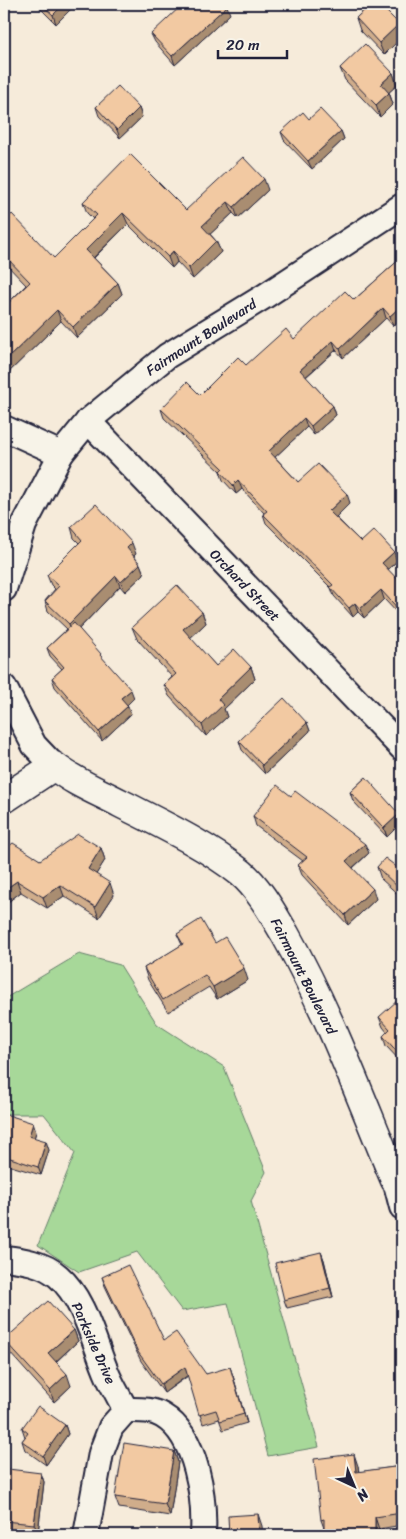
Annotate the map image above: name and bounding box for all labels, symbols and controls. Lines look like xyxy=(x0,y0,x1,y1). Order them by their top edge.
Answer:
scale bar xyxy=(218,28,287,60)
text: 20 m xyxy=(226,32,260,58)
street label: Fairmount Boulevard xyxy=(141,291,263,383)
street label: Orchard Street xyxy=(203,543,286,628)
street label: Fairmount Boulevard xyxy=(263,913,345,1040)
street label: Parkside Drive xyxy=(64,1298,123,1388)
north arrow xyxy=(328,1462,378,1512)
text: N xyxy=(350,1482,376,1508)

